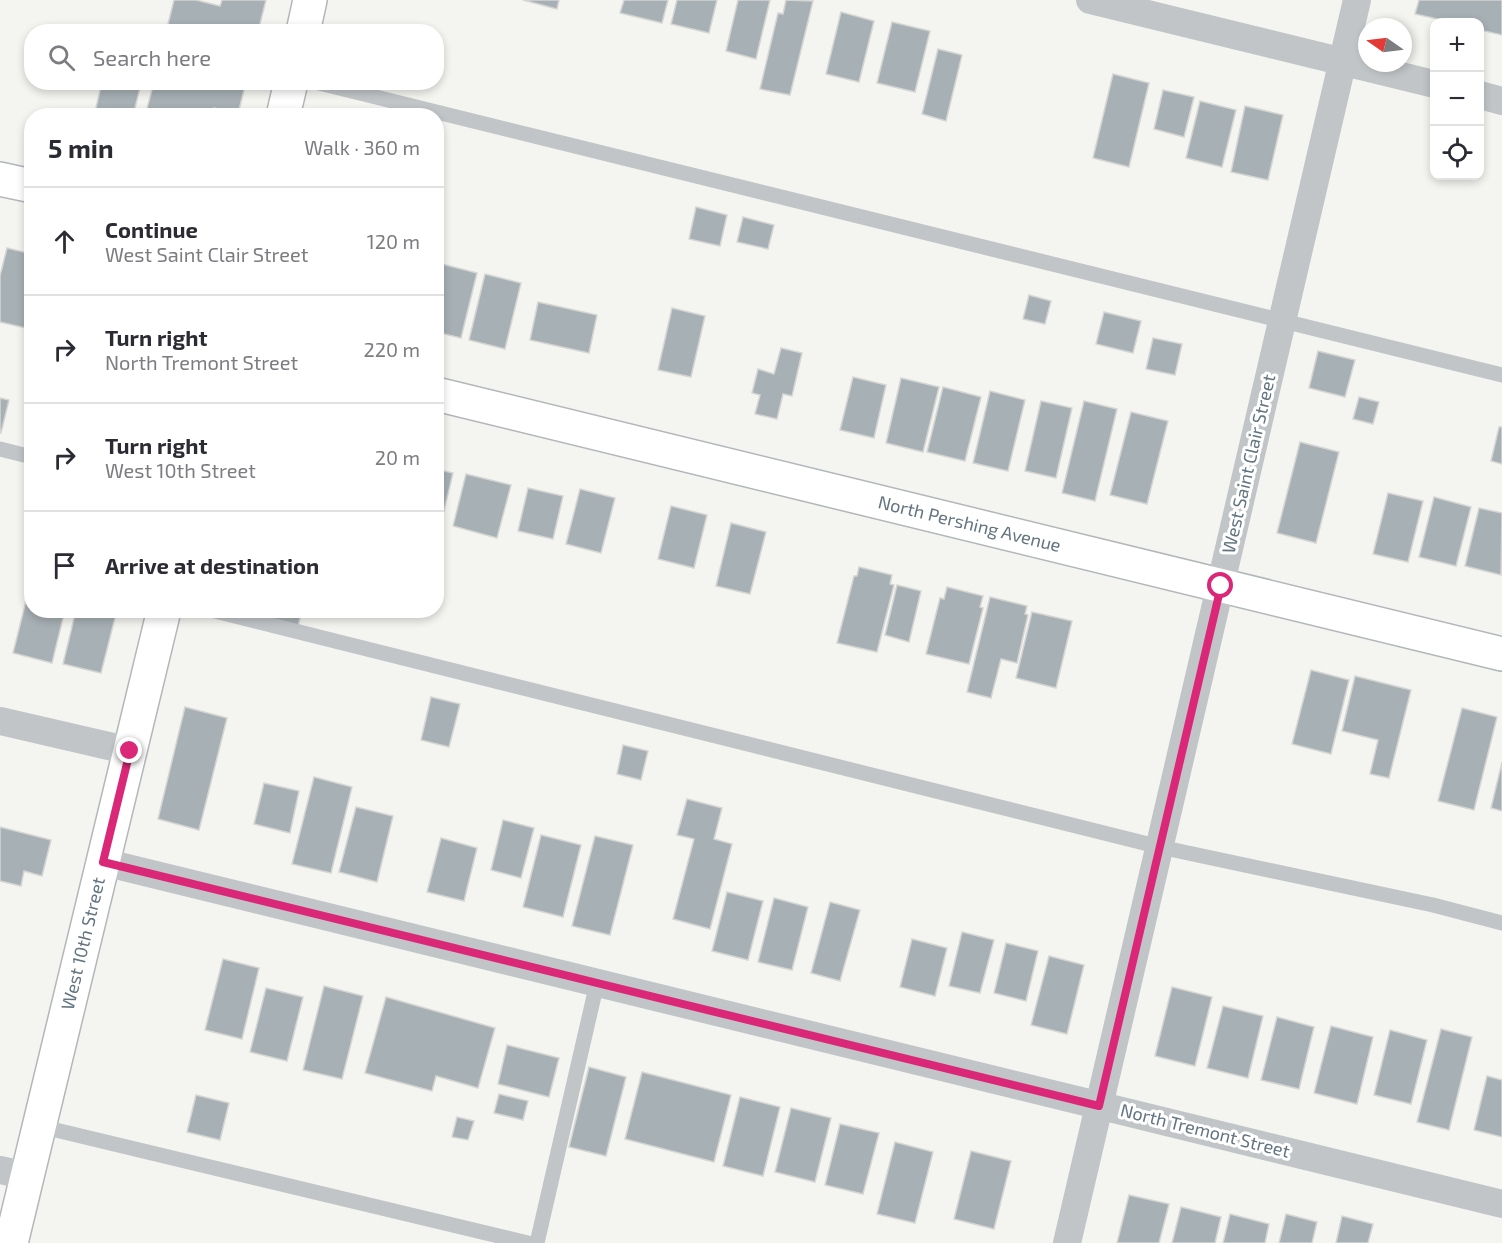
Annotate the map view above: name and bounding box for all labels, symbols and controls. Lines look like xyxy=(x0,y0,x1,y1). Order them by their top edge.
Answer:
north arrow xyxy=(1358,18,1412,72)
map controls xyxy=(1430,18,1484,180)
button: + xyxy=(1430,18,1484,72)
search box xyxy=(24,24,444,90)
icon: search xyxy=(45,41,78,74)
text: Search here xyxy=(93,44,211,70)
button: − xyxy=(1430,72,1484,126)
button: locate xyxy=(1430,126,1484,180)
text: 5 min xyxy=(48,132,114,163)
text: Walk · 360 m xyxy=(304,135,420,159)
text: Continue xyxy=(105,216,198,242)
icon: ahead xyxy=(48,225,81,258)
text: 120 m xyxy=(367,229,420,253)
text: West Saint Clair Street xyxy=(105,242,308,266)
text: Turn right xyxy=(105,324,207,350)
icon: right xyxy=(48,333,81,366)
text: 220 m xyxy=(363,337,420,361)
text: North Tremont Street xyxy=(105,350,298,374)
street label: West Saint Clair Street xyxy=(1217,372,1279,555)
text: Turn right xyxy=(105,432,207,458)
icon: right xyxy=(48,441,81,474)
text: 20 m xyxy=(375,445,420,469)
text: West 10th Street xyxy=(105,458,256,482)
street label: North Pershing Avenue xyxy=(876,490,1063,556)
icon: arrive xyxy=(48,549,81,582)
text: Arrive at destination xyxy=(105,552,319,578)
route start xyxy=(1207,572,1233,598)
route end xyxy=(116,737,142,763)
street label: West 10th Street xyxy=(56,875,109,1012)
street label: North Tremont Street xyxy=(1118,1098,1292,1162)

